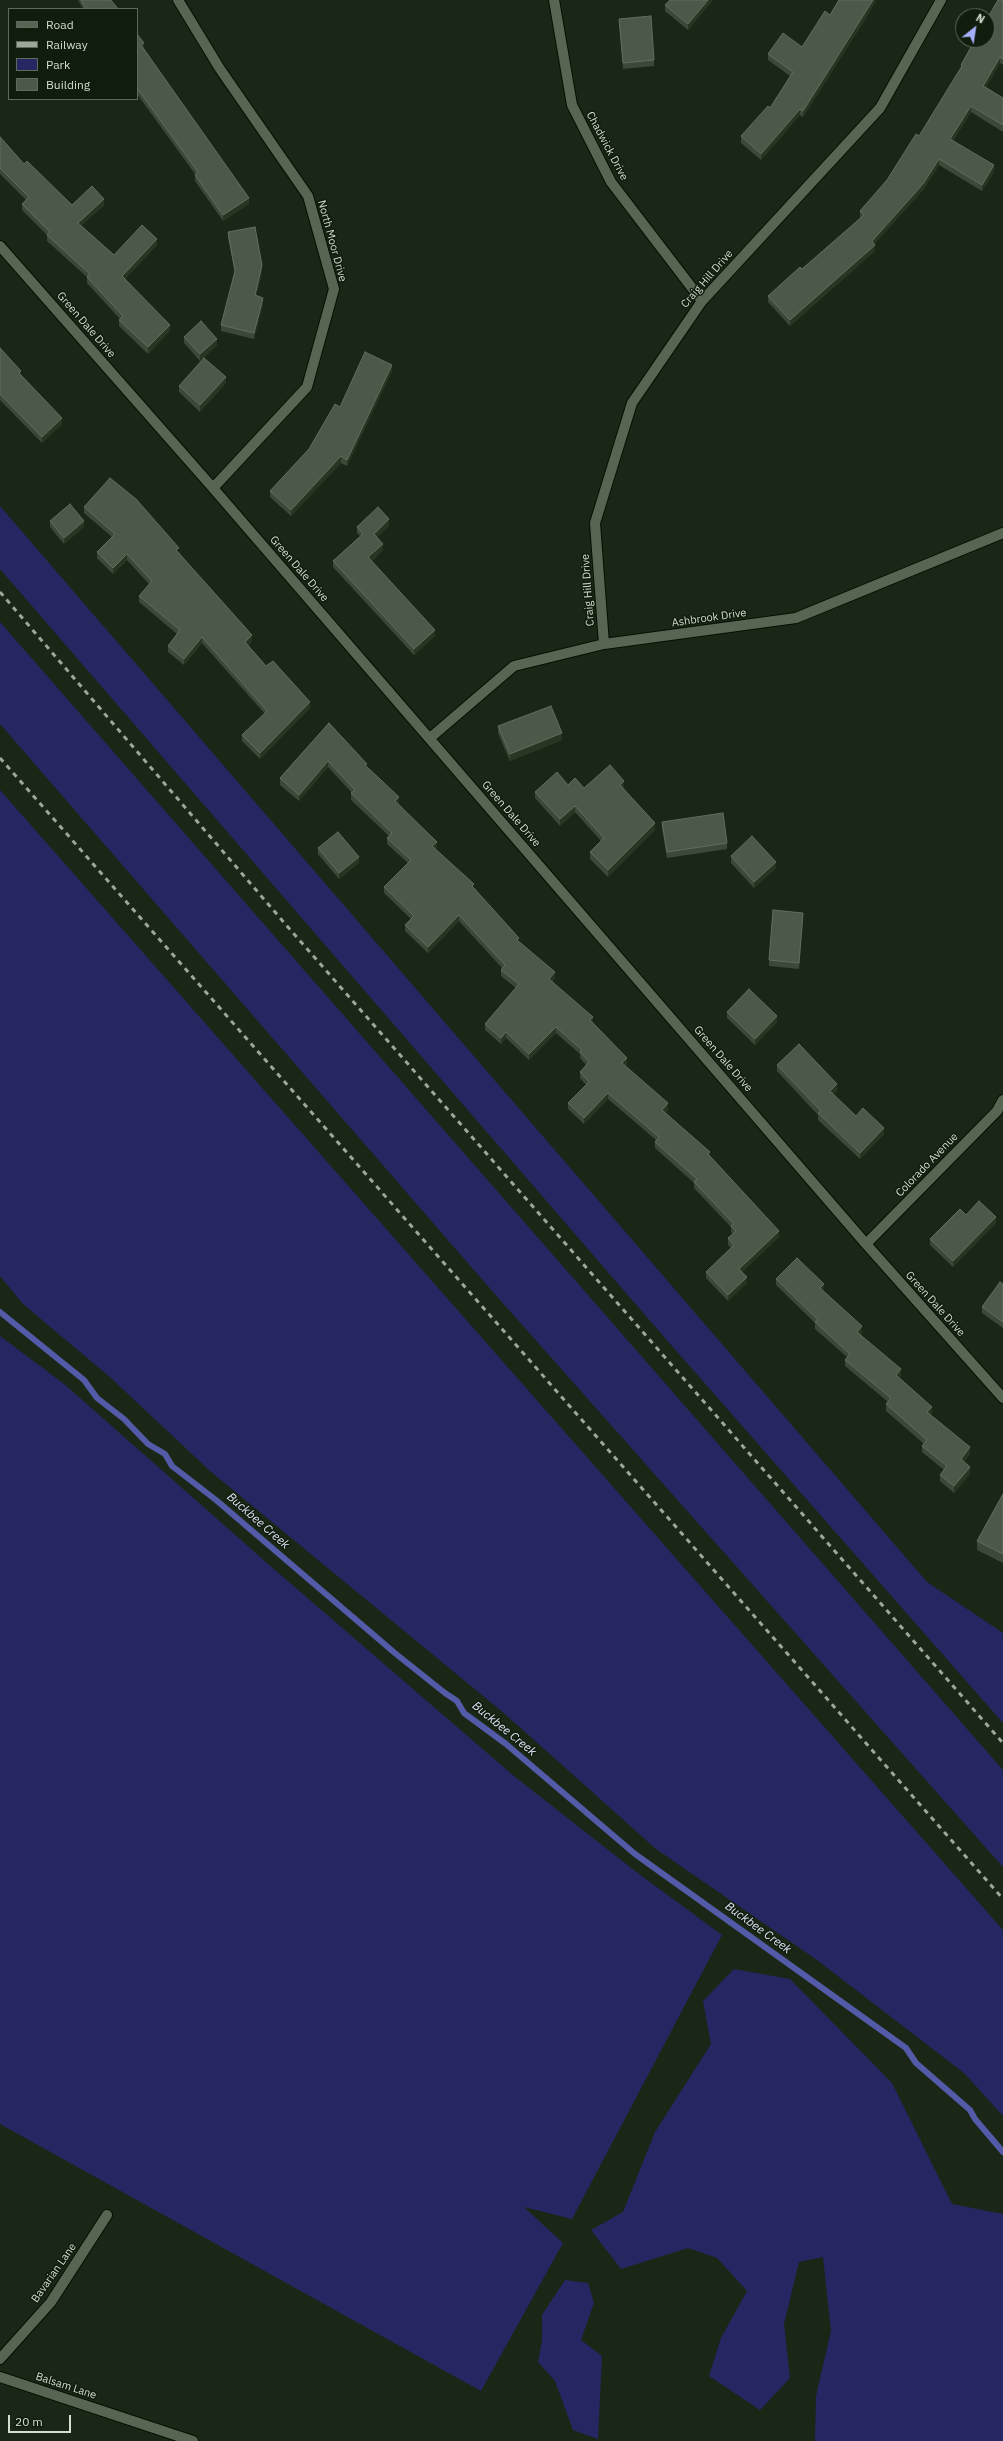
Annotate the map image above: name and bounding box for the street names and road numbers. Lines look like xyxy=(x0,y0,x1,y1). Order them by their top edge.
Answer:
street label: Chadwick Drive xyxy=(583,109,631,183)
street label: North Moor Drive xyxy=(315,199,349,283)
street label: Craig Hill Drive xyxy=(678,247,736,311)
street label: Green Dale Drive xyxy=(54,289,118,361)
street label: Green Dale Drive xyxy=(267,533,331,605)
street label: Craig Hill Drive xyxy=(579,553,597,627)
street label: Ashbrook Drive xyxy=(671,606,747,630)
street label: Green Dale Drive xyxy=(479,778,543,850)
street label: Green Dale Drive xyxy=(691,1023,755,1095)
street label: Colorado Avenue xyxy=(893,1130,961,1200)
street label: Green Dale Drive xyxy=(902,1269,968,1339)
street label: Bavarian Lane xyxy=(29,2241,79,2305)
street label: Balsam Lane xyxy=(34,2370,98,2402)

